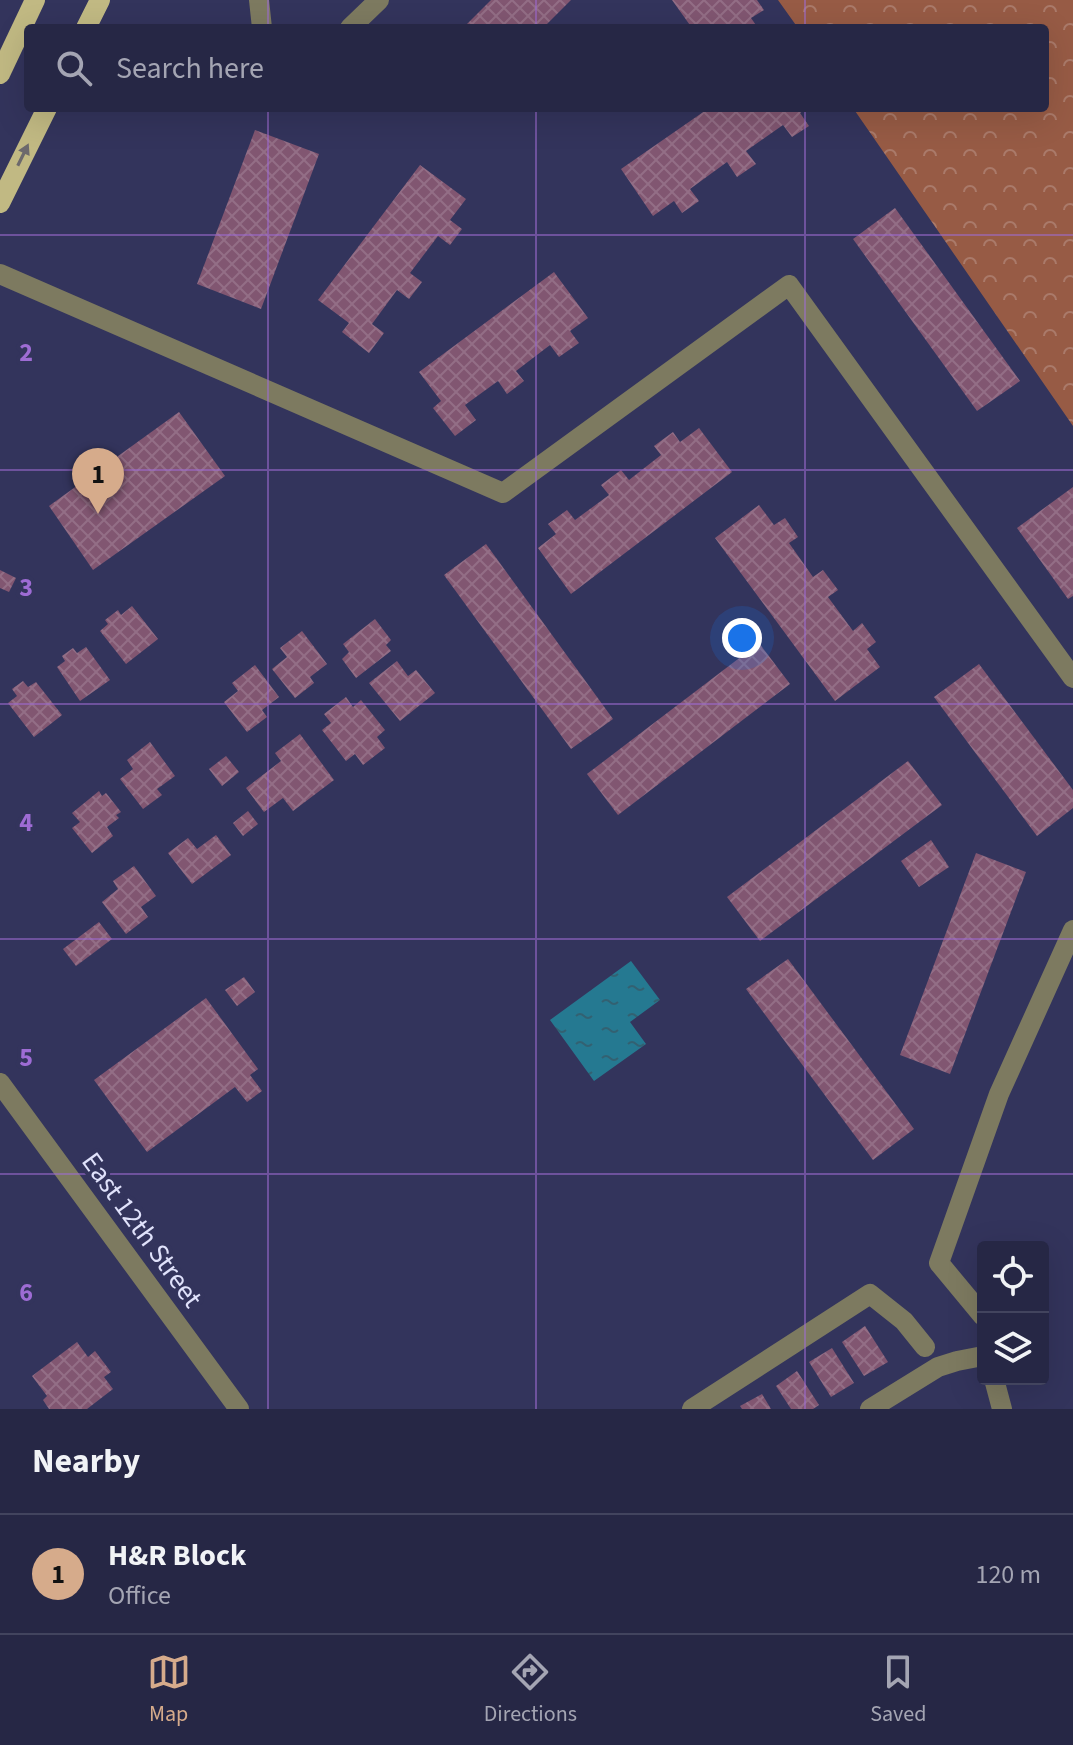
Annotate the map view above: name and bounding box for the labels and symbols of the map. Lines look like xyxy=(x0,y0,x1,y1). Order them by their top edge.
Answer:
one-way arrow xyxy=(17,144,30,167)
text: 2 xyxy=(19,334,33,371)
pin: 1 xyxy=(72,448,124,514)
text: 3 xyxy=(19,569,33,606)
your location xyxy=(722,618,762,658)
text: 4 xyxy=(19,804,33,841)
text: 5 xyxy=(19,1039,33,1076)
street label: East 12th Street xyxy=(72,1144,212,1316)
text: 6 xyxy=(19,1274,33,1311)

